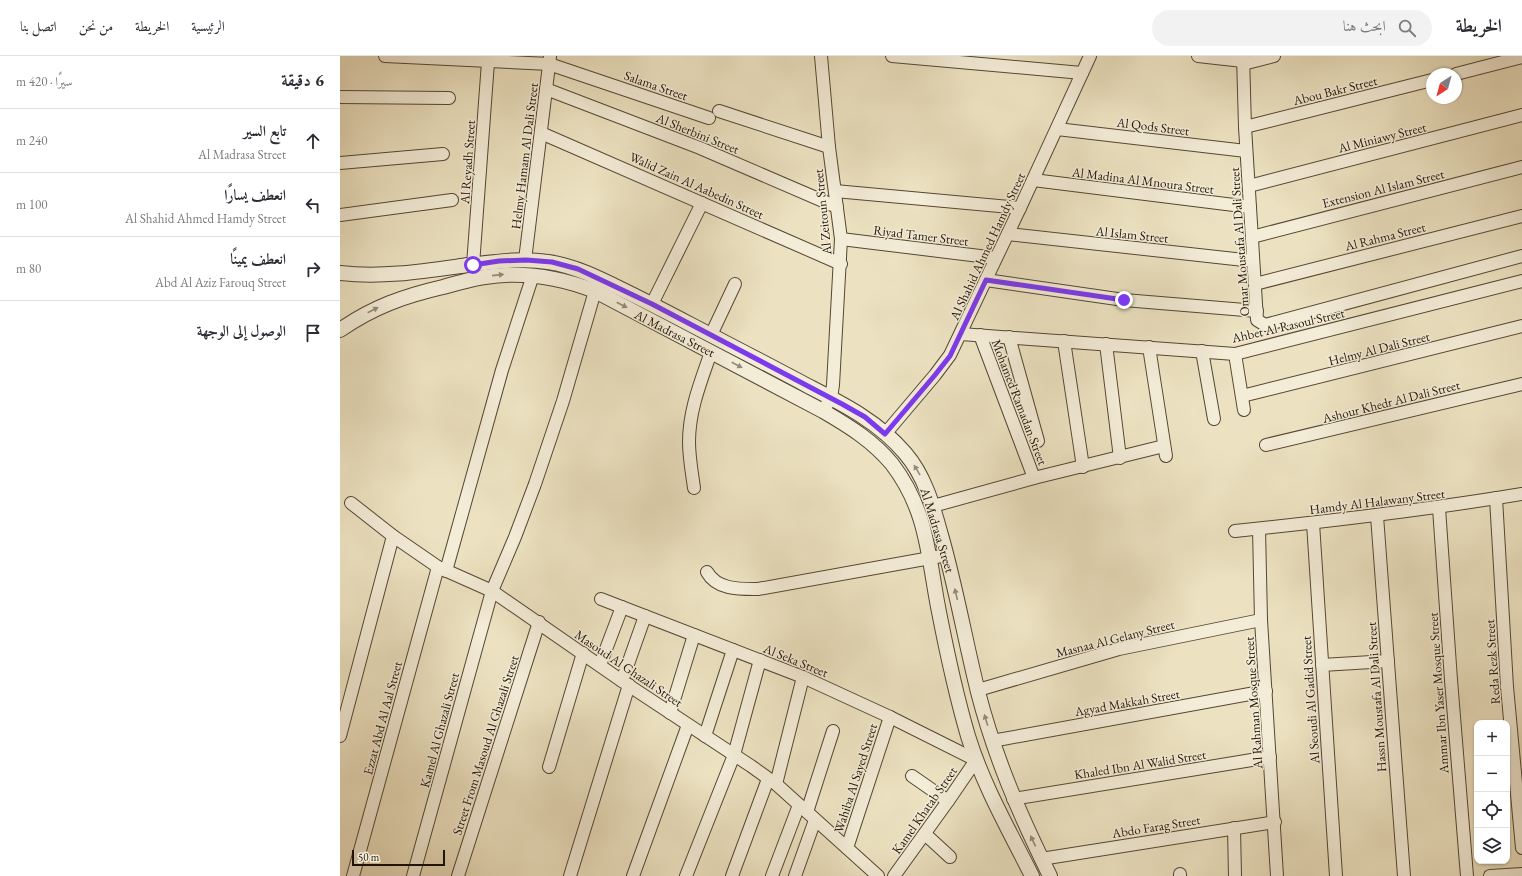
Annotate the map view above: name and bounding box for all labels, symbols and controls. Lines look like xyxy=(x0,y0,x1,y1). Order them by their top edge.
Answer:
search box xyxy=(1152,10,1432,46)
text: الخريطة xyxy=(1456,13,1502,38)
text: ابحث هنا xyxy=(1343,16,1386,35)
text: اتصل بنا xyxy=(20,17,57,35)
text: من نحن xyxy=(79,17,113,35)
text: الخريطة xyxy=(135,17,169,35)
text: الرئيسية xyxy=(191,17,225,35)
icon: search xyxy=(1396,17,1418,39)
street label: Salama Street xyxy=(622,67,690,104)
north arrow xyxy=(1426,68,1462,104)
text: 6 دقيقة xyxy=(281,69,324,91)
street label: Abou Bakr Street xyxy=(1290,72,1379,109)
text: سيرًا · 420 m xyxy=(16,73,73,90)
street label: Helmy Hamam Al Dali Street xyxy=(507,82,542,230)
street label: Al Sherbini Street xyxy=(653,109,742,158)
street label: Al Qods Street xyxy=(1115,113,1190,139)
street label: Al Miniawy Street xyxy=(1335,118,1428,157)
street label: Al Reyadh Street xyxy=(456,119,479,206)
text: تابع السير xyxy=(243,121,286,140)
icon: ahead xyxy=(302,130,324,152)
text: 240 m xyxy=(16,132,47,149)
text: Al Madrasa Street xyxy=(198,146,286,163)
street label: Walid Zain Al Aabedin Street xyxy=(627,148,767,223)
street label: Al Madina Al Mnoura Street xyxy=(1070,163,1215,198)
street label: Extension Al Islam Street xyxy=(1320,165,1446,212)
street label: Omar Moustafa Al Dali Street xyxy=(1226,167,1253,317)
street label: Al Zeitoun Street xyxy=(810,168,836,257)
street label: Al Shahid Ahmed Hamdy Street xyxy=(945,170,1029,324)
text: انعطف يسارًا xyxy=(224,185,286,204)
icon: left xyxy=(302,194,324,216)
text: 100 m xyxy=(16,196,47,213)
text: Al Shahid Ahmed Hamdy Street xyxy=(125,210,286,227)
street label: Al Rahma Street xyxy=(1342,218,1427,255)
street label: Riyad Tamer Street xyxy=(872,221,969,250)
street label: Al Islam Street xyxy=(1094,222,1169,247)
text: انعطف يمينًا xyxy=(230,249,286,268)
route start xyxy=(464,256,482,274)
icon: right xyxy=(302,258,324,280)
text: 80 m xyxy=(16,260,41,277)
one-way arrow xyxy=(492,272,504,279)
text: Abd Al Aziz Farouq Street xyxy=(155,274,286,291)
route end xyxy=(1115,291,1133,309)
one-way arrow xyxy=(616,302,628,309)
street label: Ahbet Al Rasoul Street xyxy=(1229,304,1346,347)
street label: Al Madrasa Street xyxy=(631,305,718,361)
one-way arrow xyxy=(367,306,379,313)
text: الوصول إلى الوجهة xyxy=(197,321,286,340)
icon: arrive xyxy=(302,322,324,344)
street label: Helmy Al Dali Street xyxy=(1327,328,1432,369)
street label: Mohamed Ramadan Street xyxy=(988,337,1051,467)
one-way arrow xyxy=(732,362,743,369)
street label: Ashour Khedr Al Dali Street xyxy=(1320,376,1462,427)
one-way arrow xyxy=(913,465,921,475)
street label: Al Madrasa Street xyxy=(916,485,959,575)
street label: Hamdy Al Halawany Street xyxy=(1308,485,1446,518)
one-way arrow xyxy=(952,587,958,600)
street label: Ammar Ibn Yaser Mosque Street xyxy=(1424,612,1453,775)
street label: Masnaa Al Gelany Street xyxy=(1054,616,1176,661)
street label: Reda Rezk Street xyxy=(1481,619,1504,705)
street label: Hassn Moustafa Al Dali Street xyxy=(1363,621,1390,773)
street label: Masoud Al Ghazali Street xyxy=(571,626,686,711)
street label: Al Seoudi Al Gadid Street xyxy=(1298,635,1324,766)
street label: Al Rahman Mosque Street xyxy=(1240,636,1267,771)
street label: Al Seka Street xyxy=(760,639,831,681)
street label: Street From Masoud Al Ghazali Street xyxy=(448,653,523,837)
street label: Ezzat Abd Al Aal Street xyxy=(359,659,406,777)
street label: Kamel Al Ghazali Street xyxy=(416,671,463,789)
street label: Agyad Makkah Street xyxy=(1072,685,1181,720)
one-way arrow xyxy=(983,714,989,726)
map controls xyxy=(1474,720,1510,864)
button: + xyxy=(1474,720,1510,756)
street label: Wahiba Al Sayed Street xyxy=(830,721,881,835)
street label: Khaled Ibn Al Walid Street xyxy=(1073,746,1207,783)
button: − xyxy=(1474,756,1510,792)
street label: Kamel Khatab Street xyxy=(888,763,961,857)
button: locate xyxy=(1474,792,1510,828)
street label: Abdo Farag Street xyxy=(1110,811,1201,842)
button: layers xyxy=(1474,828,1510,864)
one-way arrow xyxy=(1030,835,1036,847)
scale bar xyxy=(352,848,445,867)
text: 50 m xyxy=(358,850,379,864)

